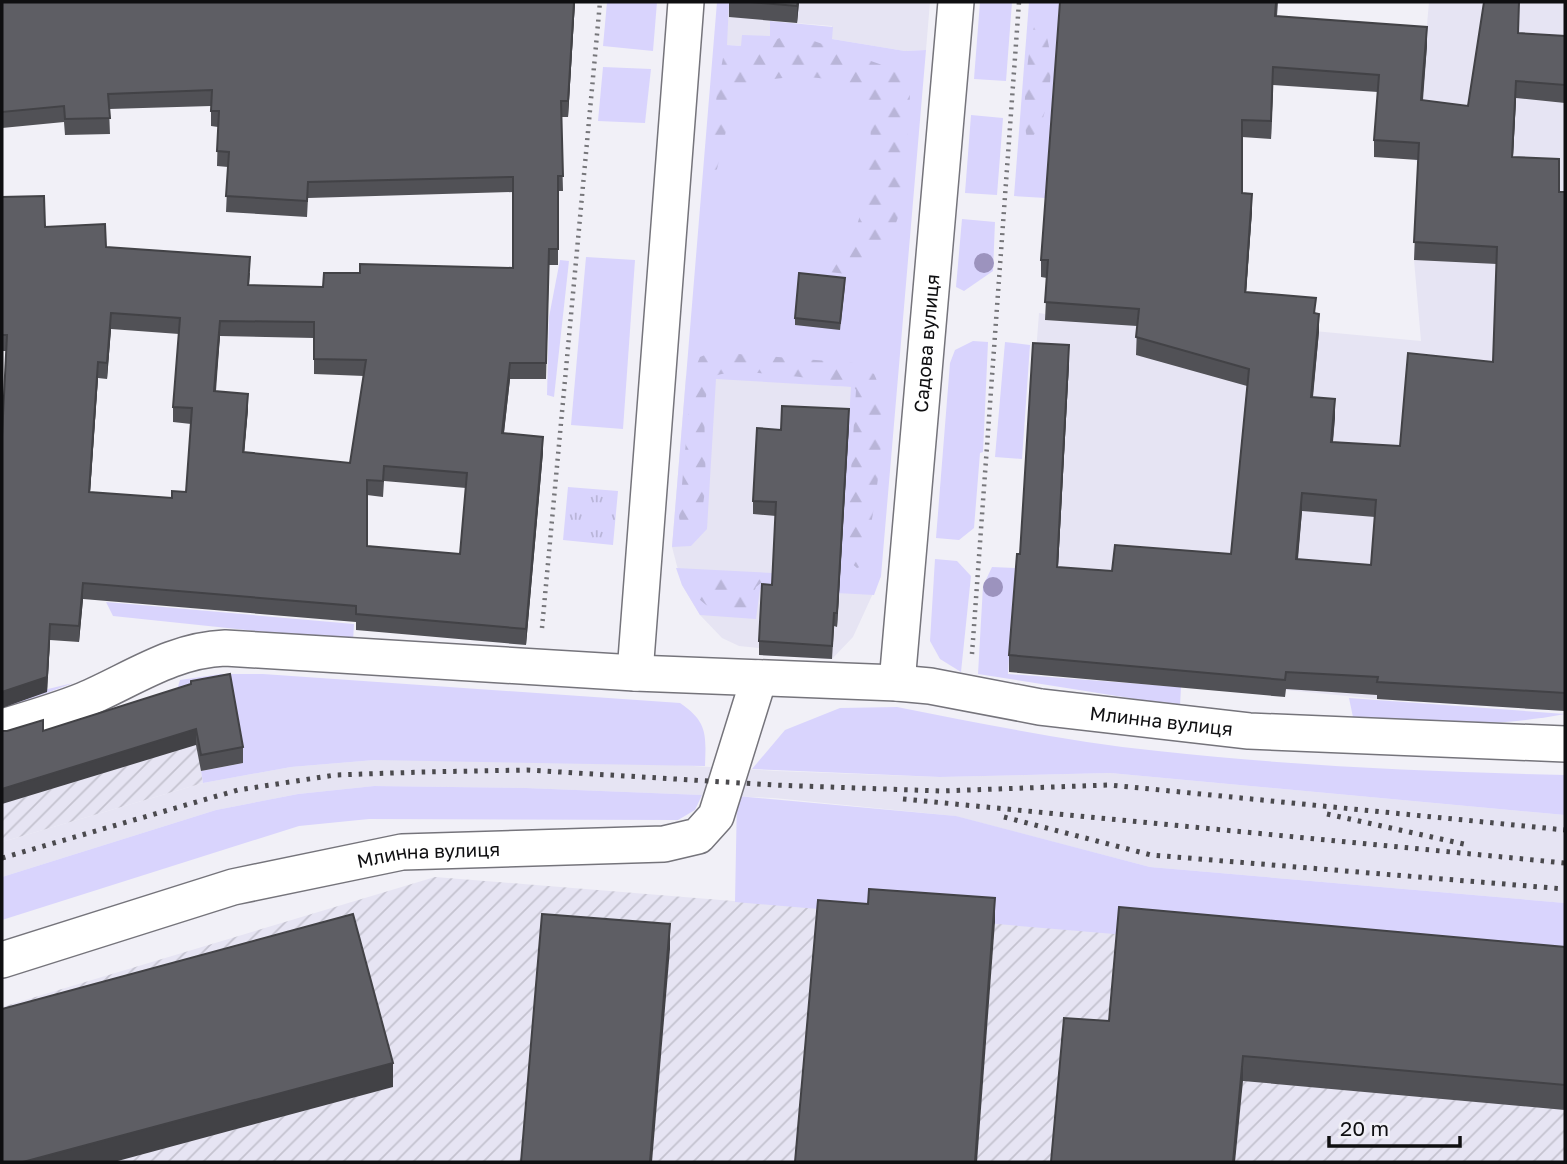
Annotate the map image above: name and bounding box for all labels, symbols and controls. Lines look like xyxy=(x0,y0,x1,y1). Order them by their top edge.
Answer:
street label: Садова вулиця xyxy=(908,273,943,413)
street label: Млинна вулиця xyxy=(1089,701,1234,740)
street label: Млинна вулиця xyxy=(355,837,500,872)
scale bar xyxy=(1329,1104,1460,1148)
text: 20 m xyxy=(1340,1115,1389,1141)

